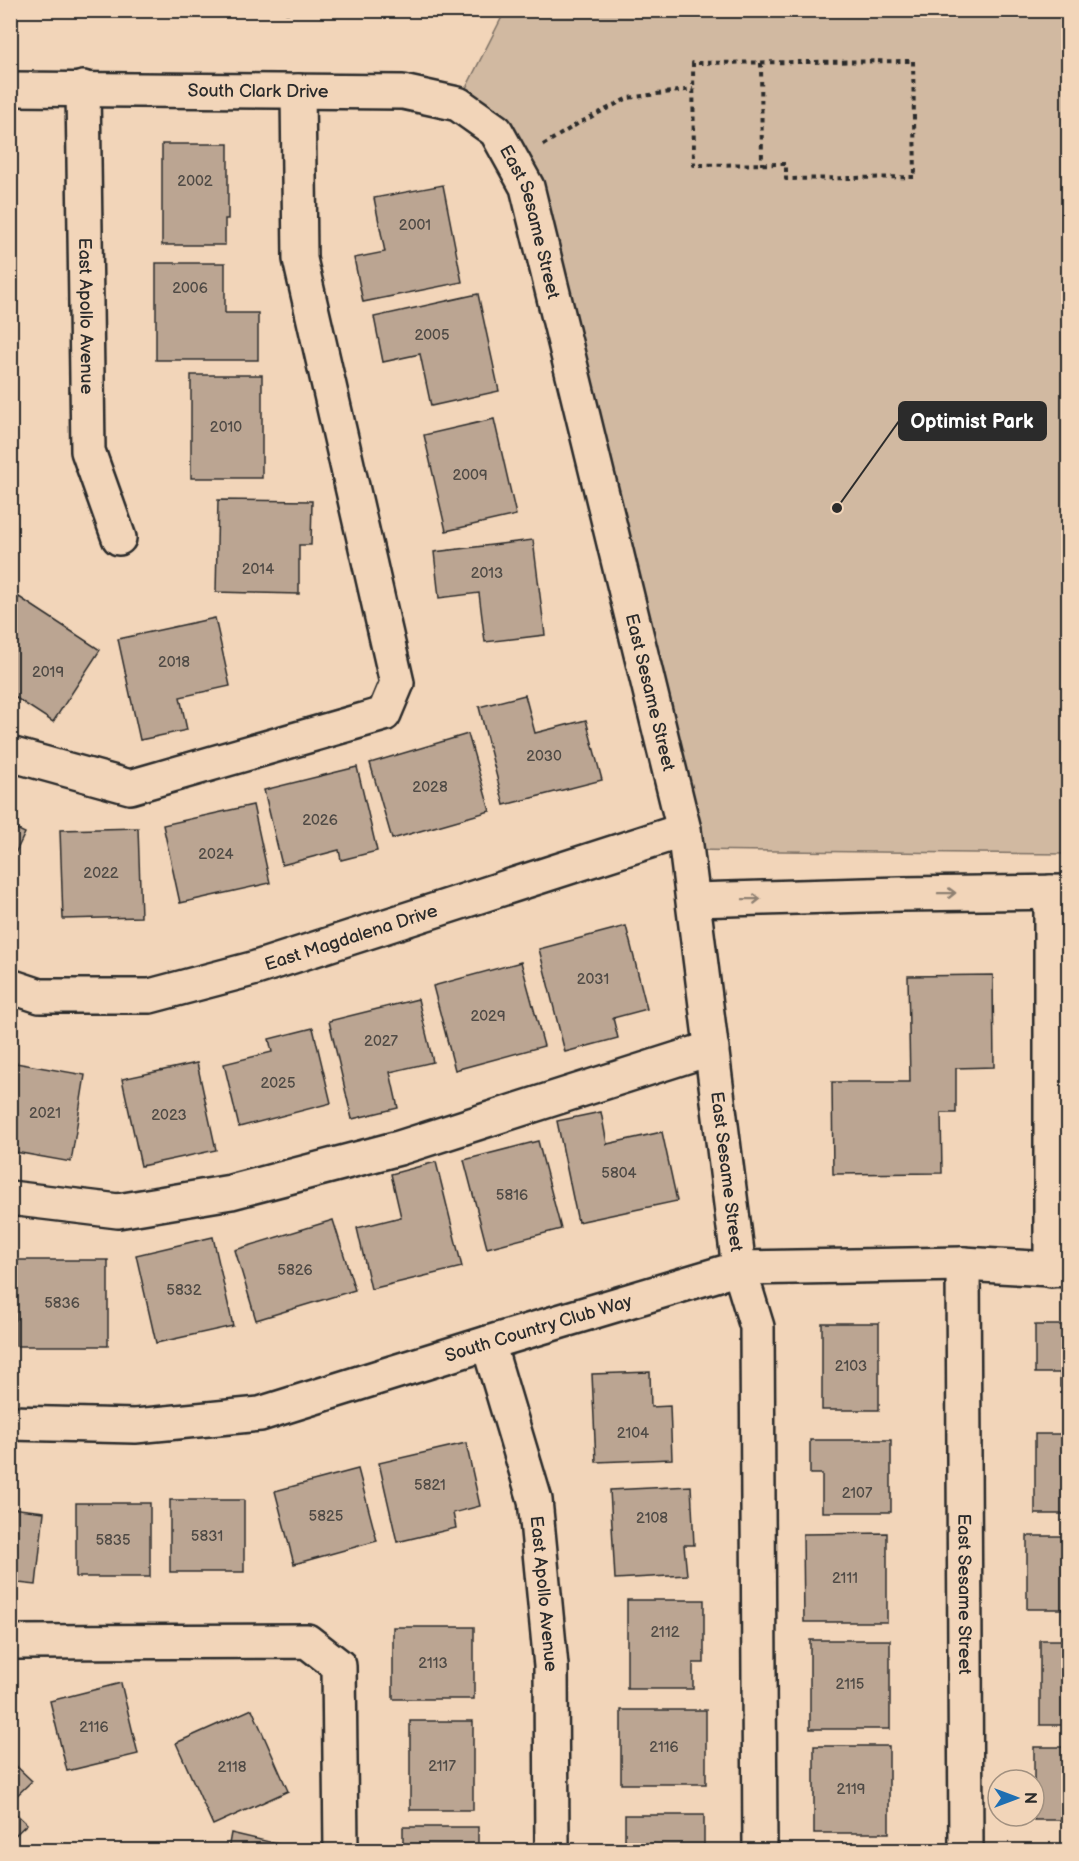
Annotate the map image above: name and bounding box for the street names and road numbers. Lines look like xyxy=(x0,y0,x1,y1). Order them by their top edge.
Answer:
street label: South Clark Drive xyxy=(188,80,329,102)
street label: East Sesame Street xyxy=(495,141,564,302)
street label: East Apollo Avenue xyxy=(74,238,97,395)
street label: East Sesame Street xyxy=(621,612,679,774)
street label: East Magdalena Drive xyxy=(262,900,440,976)
street label: East Sesame Street xyxy=(706,1090,747,1253)
street label: South Country Club Way xyxy=(443,1290,635,1367)
street label: East Sesame Street xyxy=(953,1513,975,1675)
street label: East Apollo Avenue xyxy=(526,1515,561,1672)

